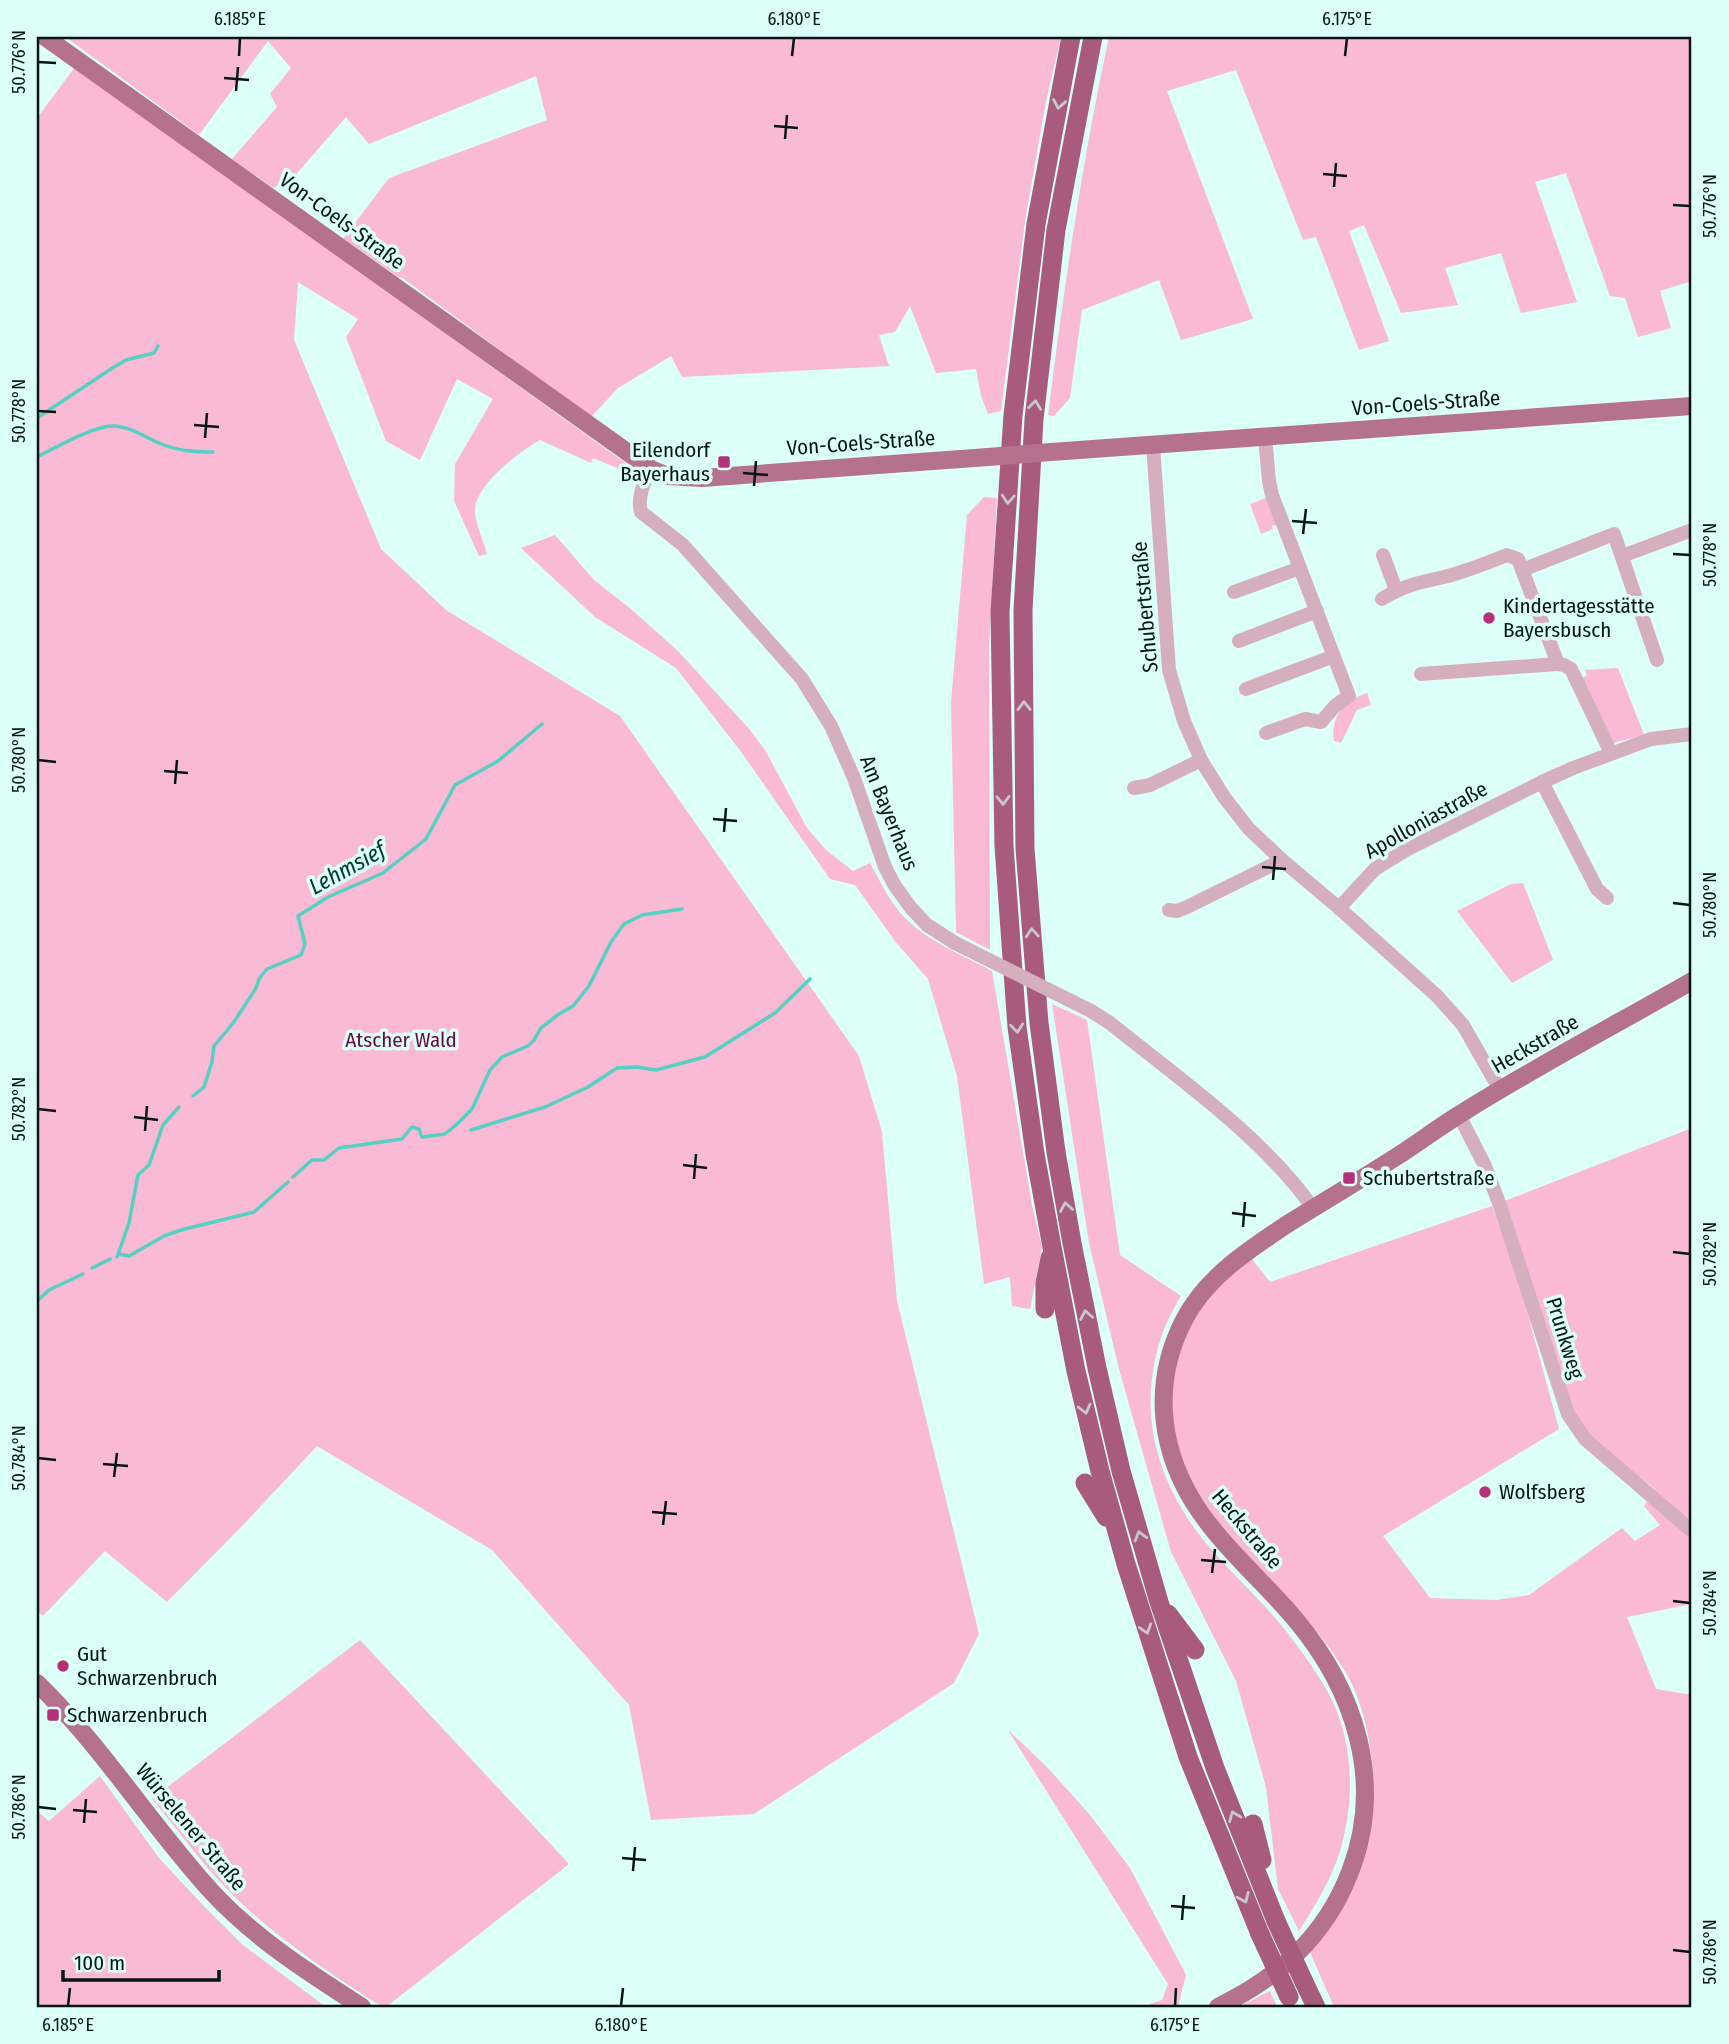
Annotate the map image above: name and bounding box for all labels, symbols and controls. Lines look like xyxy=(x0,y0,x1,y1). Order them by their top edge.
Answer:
text: 6.185°E xyxy=(214,8,266,30)
text: 6.180°E xyxy=(767,8,821,30)
text: 6.175°E xyxy=(1322,8,1372,30)
text: 50.776°N xyxy=(8,30,30,94)
one-way arrow xyxy=(1052,98,1067,110)
street label: Von-Coels-Straße xyxy=(274,167,410,275)
text: 50.776°N xyxy=(1699,174,1721,238)
text: 50.778°N xyxy=(8,379,30,443)
street label: Von-Coels-Straße xyxy=(1351,385,1501,421)
one-way arrow xyxy=(1028,399,1043,411)
street label: Von-Coels-Straße xyxy=(786,425,936,461)
place label: Eilendorf Bayerhaus xyxy=(620,437,712,487)
marker: Eilendorf Bayerhaus xyxy=(716,454,732,470)
one-way arrow xyxy=(1001,494,1016,505)
text: 50.778°N xyxy=(1699,523,1721,587)
street label: Schubertstraße xyxy=(1126,540,1164,674)
place label: Kindertagesstätte Bayersbusch xyxy=(1503,593,1655,643)
marker: Kindertagesstätte Bayersbusch xyxy=(1481,610,1497,626)
one-way arrow xyxy=(1016,700,1032,710)
text: 50.780°N xyxy=(8,727,30,793)
street label: Am Bayerhaus xyxy=(854,752,924,874)
street label: Apolloniastraße xyxy=(1360,776,1492,864)
one-way arrow xyxy=(995,795,1011,806)
water label: Lehmsief xyxy=(304,834,393,900)
text: 50.780°N xyxy=(1699,872,1721,938)
one-way arrow xyxy=(1025,927,1040,938)
street label: Heckstraße xyxy=(1487,1009,1583,1079)
one-way arrow xyxy=(1010,1022,1025,1034)
park label: Atscher Wald xyxy=(345,1027,457,1053)
text: 50.782°N xyxy=(8,1077,30,1141)
place label: Schubertstraße xyxy=(1363,1165,1495,1191)
marker: Schubertstraße xyxy=(1341,1170,1357,1186)
one-way arrow xyxy=(1059,1201,1074,1213)
text: 50.782°N xyxy=(1699,1222,1721,1286)
street label: Prunkweg xyxy=(1540,1294,1590,1382)
one-way arrow xyxy=(1080,1309,1095,1321)
one-way arrow xyxy=(1077,1403,1091,1415)
text: 50.784°N xyxy=(8,1425,30,1491)
place label: Wolfsberg xyxy=(1499,1479,1585,1505)
street label: Heckstraße xyxy=(1206,1484,1288,1574)
marker: Wolfsberg xyxy=(1477,1484,1493,1500)
one-way arrow xyxy=(1134,1531,1148,1543)
text: 50.784°N xyxy=(1699,1570,1721,1636)
one-way arrow xyxy=(1138,1623,1153,1635)
place label: Gut Schwarzenbruch xyxy=(77,1641,218,1691)
marker: Gut Schwarzenbruch xyxy=(55,1658,71,1674)
place label: Schwarzenbruch xyxy=(67,1702,208,1728)
marker: Schwarzenbruch xyxy=(45,1707,61,1723)
street label: Würselener Straße xyxy=(130,1758,252,1896)
text: 50.786°N xyxy=(8,1774,30,1840)
one-way arrow xyxy=(1228,1811,1242,1824)
one-way arrow xyxy=(1236,1891,1250,1903)
text: 50.786°N xyxy=(1699,1919,1721,1985)
scale bar xyxy=(63,1939,219,1983)
text: 100 m xyxy=(74,1950,125,1976)
text: 6.185°E xyxy=(42,2014,94,2036)
text: 6.180°E xyxy=(594,2014,648,2036)
text: 6.175°E xyxy=(1150,2014,1200,2036)

